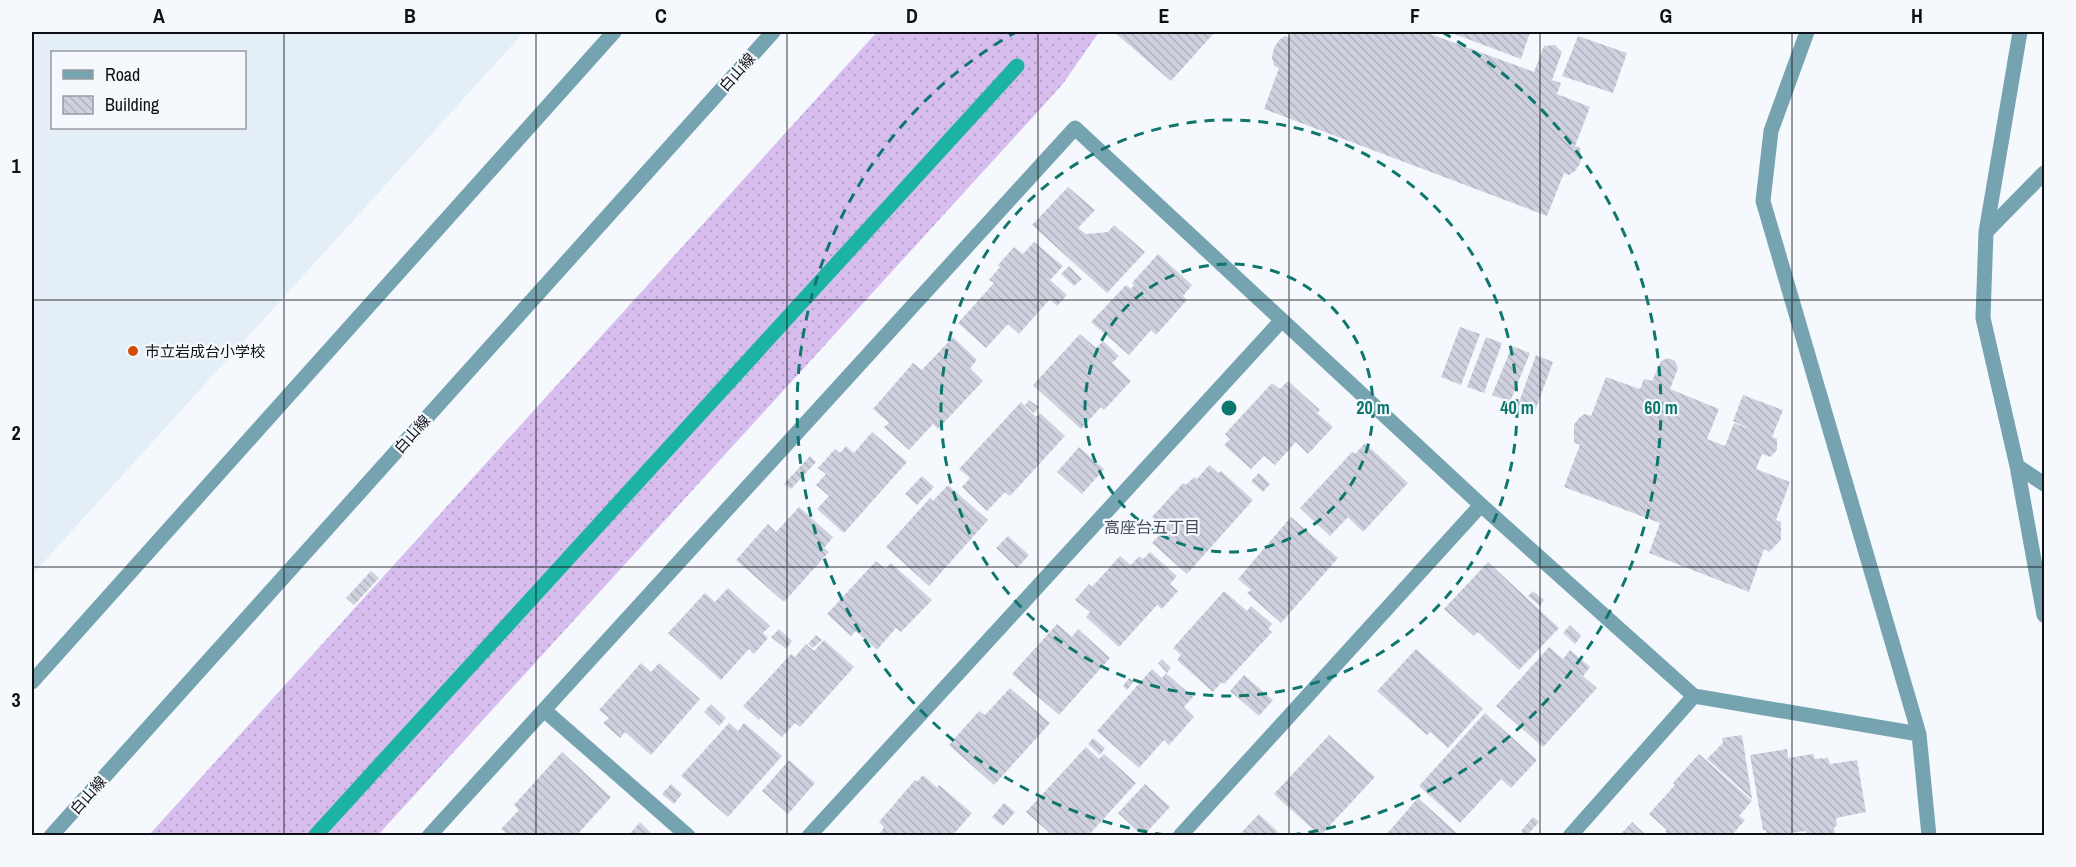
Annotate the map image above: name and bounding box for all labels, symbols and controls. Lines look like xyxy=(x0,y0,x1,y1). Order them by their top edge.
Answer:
text: A xyxy=(153,2,165,29)
text: B xyxy=(404,2,416,29)
text: C xyxy=(655,2,667,29)
text: D xyxy=(906,2,918,29)
text: E xyxy=(1159,2,1170,29)
text: F xyxy=(1410,2,1420,29)
text: G xyxy=(1660,2,1672,29)
text: H xyxy=(1911,2,1923,29)
street label: 白山線 xyxy=(714,48,760,96)
legend xyxy=(51,51,246,129)
text: Road xyxy=(105,62,140,87)
text: Building xyxy=(105,92,160,117)
text: 1 xyxy=(11,152,21,179)
place label: 市立岩成台小学校 xyxy=(145,341,265,362)
marker: 市立岩成台小学校 xyxy=(126,344,140,358)
text: 20 m xyxy=(1356,395,1390,420)
text: 40 m xyxy=(1500,395,1534,420)
text: 60 m xyxy=(1644,395,1678,420)
centre of rings xyxy=(1219,398,1239,418)
street label: 白山線 xyxy=(389,410,435,458)
text: 2 xyxy=(11,419,21,446)
district label: 高座台五丁目 xyxy=(1104,516,1200,538)
text: 3 xyxy=(11,686,21,713)
street label: 白山線 xyxy=(65,771,111,819)

